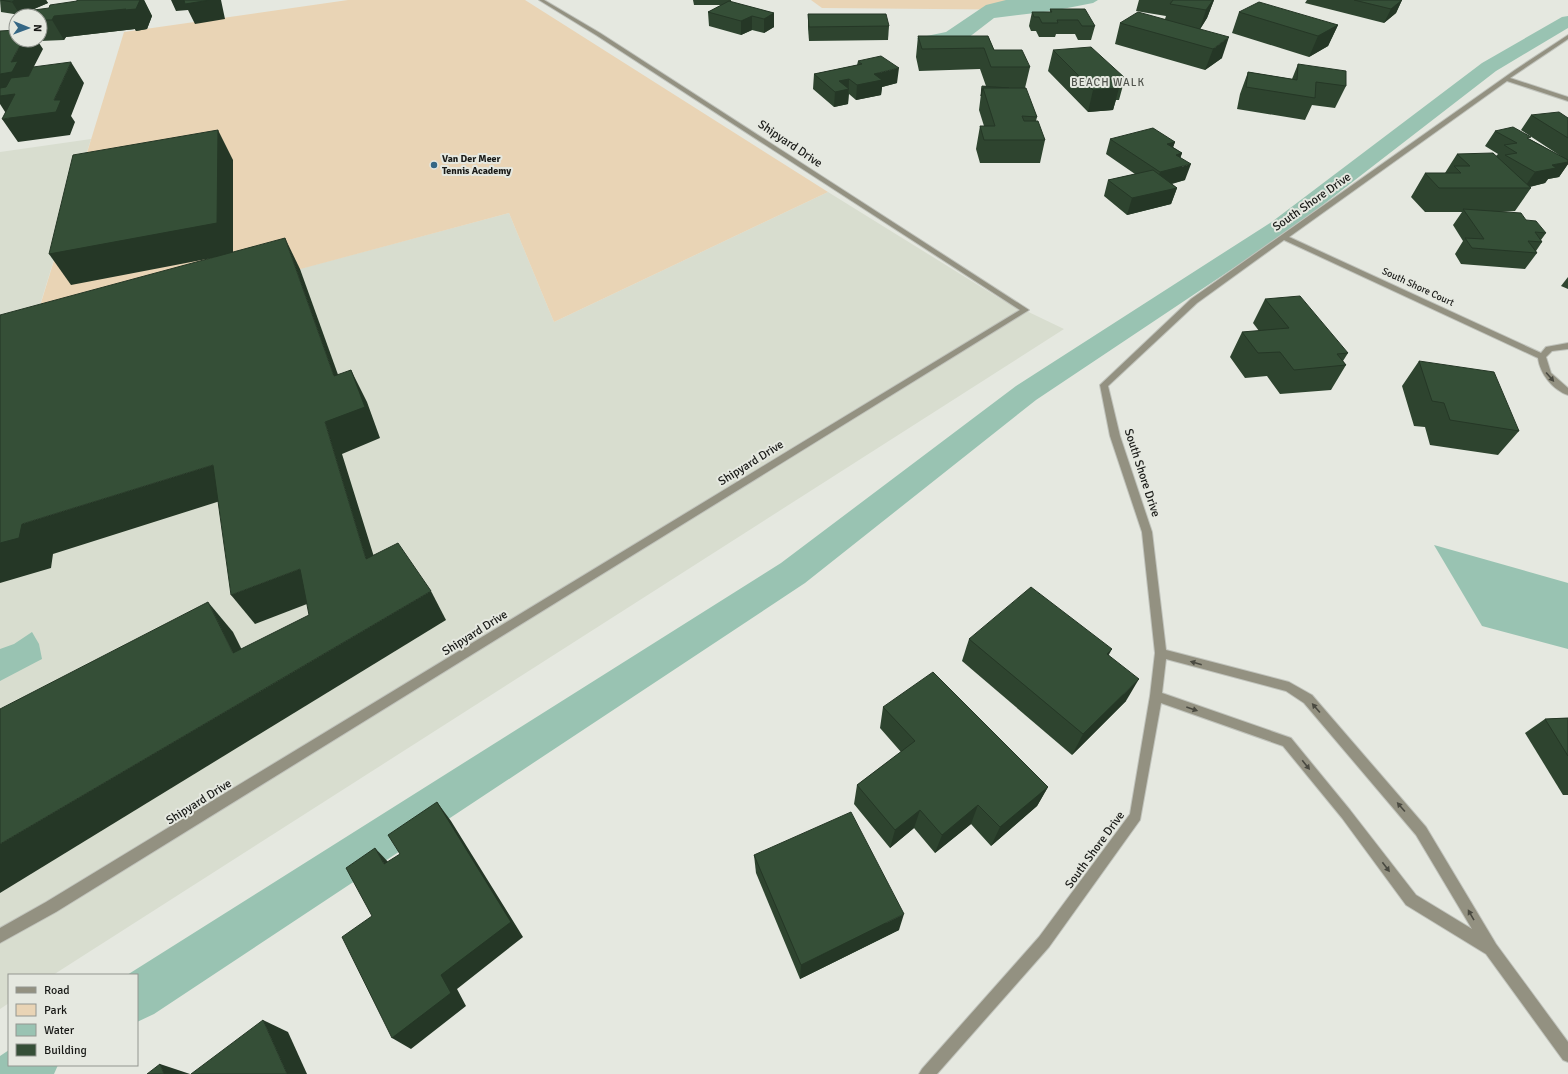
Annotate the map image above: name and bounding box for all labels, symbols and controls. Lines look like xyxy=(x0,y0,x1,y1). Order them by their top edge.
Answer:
north arrow xyxy=(8,8,48,48)
text: N xyxy=(31,24,44,32)
district label: BEACH WALK xyxy=(1071,76,1145,89)
street label: Shipyard Drive xyxy=(755,117,825,171)
place label: Van Der Meer Tennis Academy xyxy=(442,153,511,177)
marker: Van Der Meer Tennis Academy xyxy=(429,160,439,170)
street label: South Shore Drive xyxy=(1270,169,1354,235)
street label: South Shore Court xyxy=(1380,265,1456,309)
one-way arrow xyxy=(1546,372,1555,383)
street label: South Shore Drive xyxy=(1121,427,1163,519)
street label: Shipyard Drive xyxy=(715,437,787,489)
street label: Shipyard Drive xyxy=(439,607,511,659)
one-way arrow xyxy=(1190,660,1202,666)
one-way arrow xyxy=(1311,703,1321,713)
one-way arrow xyxy=(1187,706,1199,712)
one-way arrow xyxy=(1302,759,1310,770)
street label: Shipyard Drive xyxy=(163,776,235,828)
one-way arrow xyxy=(1396,801,1405,812)
street label: South Shore Drive xyxy=(1062,808,1128,892)
one-way arrow xyxy=(1382,862,1390,873)
one-way arrow xyxy=(1468,909,1475,921)
legend xyxy=(8,974,138,1066)
text: Road xyxy=(44,983,70,998)
text: Park xyxy=(44,1003,67,1018)
text: Water xyxy=(44,1023,75,1038)
text: Building xyxy=(44,1043,87,1058)

